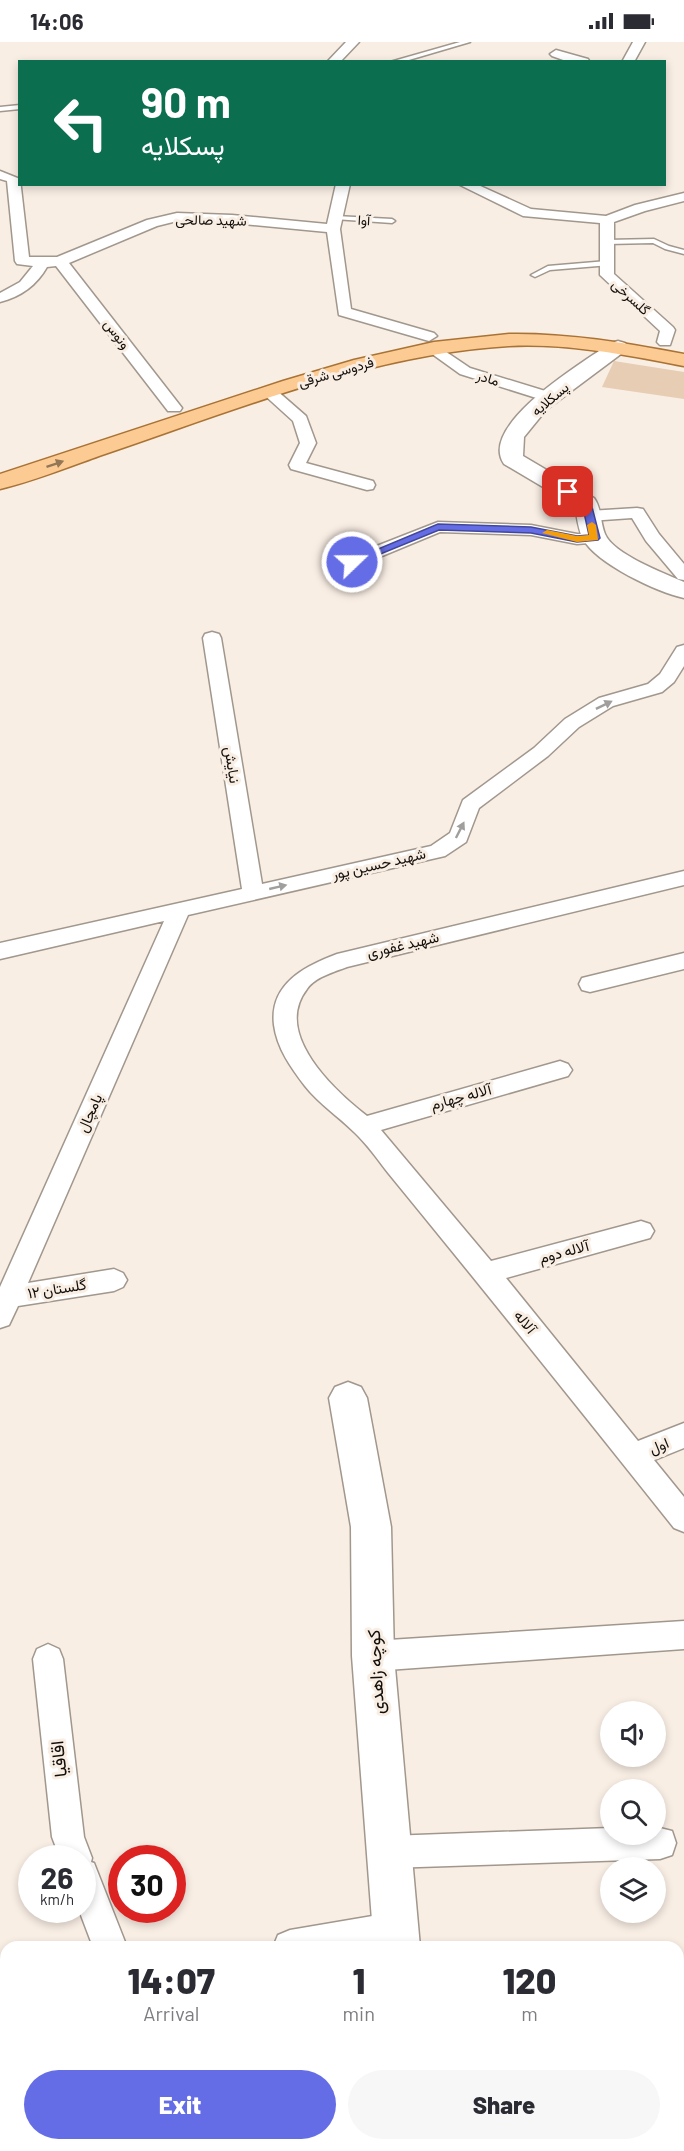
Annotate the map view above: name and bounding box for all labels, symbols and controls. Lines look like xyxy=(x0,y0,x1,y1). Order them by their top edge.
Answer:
text: 14:06 xyxy=(30,8,83,34)
text: 90 m xyxy=(141,76,231,126)
icon: left xyxy=(42,84,120,162)
text: پسکلایه xyxy=(141,128,225,160)
street label: شهید صالحی xyxy=(175,210,247,230)
street label: آوا xyxy=(357,211,373,229)
street label: گلسرخی xyxy=(608,275,654,319)
street label: ونوس xyxy=(100,315,134,353)
street label: فردوسی شرقی xyxy=(296,353,376,391)
street label: مادر xyxy=(474,366,501,390)
street label: پسکلایه xyxy=(528,378,573,421)
one-way arrow xyxy=(47,458,65,468)
pin xyxy=(542,466,593,517)
icon: arrive xyxy=(551,475,584,508)
position arrow xyxy=(320,530,384,594)
one-way arrow xyxy=(595,700,613,710)
street label: نیایش xyxy=(219,745,245,785)
one-way arrow xyxy=(454,821,464,839)
street label: شهید حسین پور xyxy=(329,843,428,885)
one-way arrow xyxy=(269,882,288,891)
street label: شهید غفوری xyxy=(365,927,441,963)
street label: آلاله چهارم xyxy=(428,1079,495,1115)
street label: پامچال xyxy=(73,1091,107,1135)
street label: آلاله دوم xyxy=(537,1235,593,1268)
street label: گلستان ۱۲ xyxy=(26,1274,88,1303)
street label: آلاله xyxy=(511,1306,542,1338)
street label: اول xyxy=(646,1433,672,1458)
street label: کوچه زاهدی xyxy=(362,1629,390,1715)
map controls xyxy=(600,1701,666,1923)
button: sound xyxy=(600,1701,666,1767)
street label: اقاقیا xyxy=(45,1740,71,1778)
button: search xyxy=(600,1779,666,1845)
speed limit sign: 30 xyxy=(108,1845,186,1923)
button: layers xyxy=(600,1857,666,1923)
text: 26 xyxy=(41,1859,73,1895)
text: km/h xyxy=(40,1890,74,1908)
text: 14:07 xyxy=(128,1958,215,2001)
text: 1 xyxy=(352,1958,365,2001)
text: 120 xyxy=(503,1958,556,2001)
text: Arrival xyxy=(143,2001,199,2025)
text: min xyxy=(343,2001,375,2025)
text: m xyxy=(521,2001,538,2025)
button: Exit xyxy=(24,2070,336,2139)
button: Share xyxy=(348,2070,660,2139)

